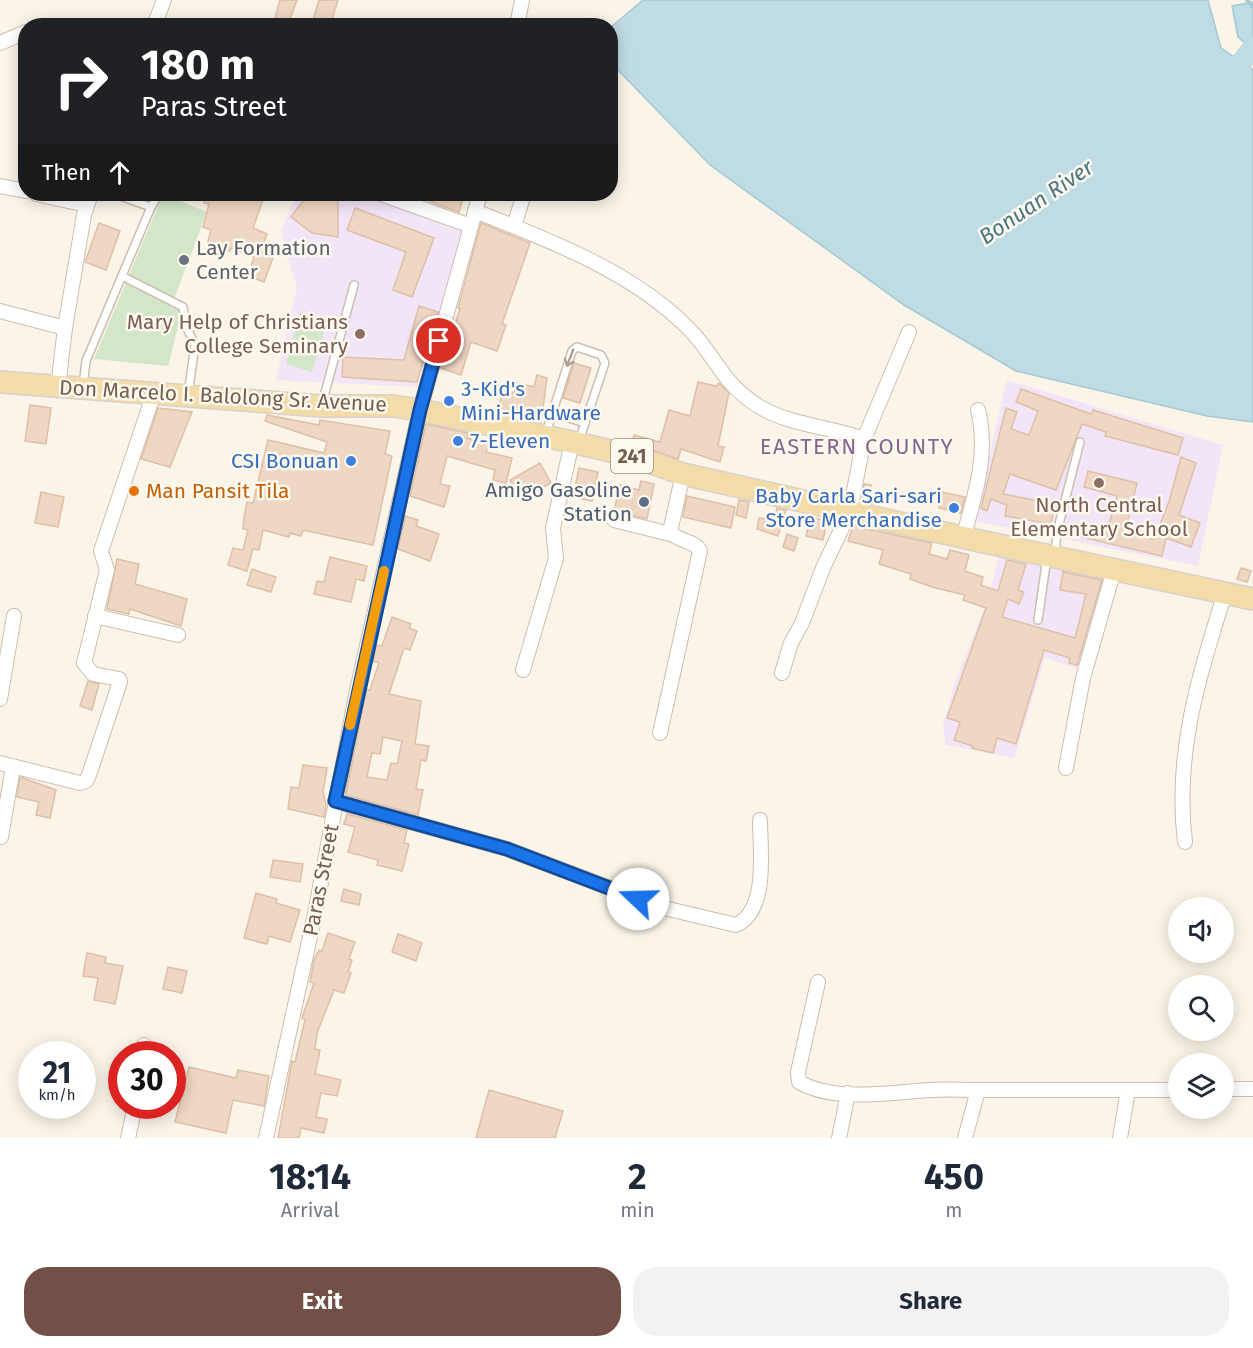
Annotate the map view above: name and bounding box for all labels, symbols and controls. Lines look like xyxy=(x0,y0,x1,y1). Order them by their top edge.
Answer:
text: 180 m xyxy=(141,40,255,90)
icon: right xyxy=(42,42,120,120)
text: Paras Street xyxy=(141,91,287,123)
water label: Bonuan River xyxy=(974,154,1099,250)
icon: ahead xyxy=(103,156,136,189)
text: Then xyxy=(42,159,91,186)
place label: Lay Formation Center xyxy=(196,235,331,285)
marker: Lay Formation Center xyxy=(177,253,191,267)
place label: Mary Help of Christians College Seminary xyxy=(127,309,349,359)
pin xyxy=(413,315,464,366)
icon: arrive xyxy=(422,324,455,357)
marker: Mary Help of Christians College Seminary xyxy=(353,327,367,341)
one-way arrow xyxy=(564,348,575,366)
street label: Don Marcelo I. Balolong Sr. Avenue xyxy=(58,374,388,418)
place label: 3-Kid's Mini-Hardware xyxy=(461,376,601,426)
marker: 3-Kid's Mini-Hardware xyxy=(442,394,456,408)
place label: 7-Eleven xyxy=(470,428,550,454)
district label: EASTERN COUNTY xyxy=(760,433,954,460)
marker: 7-Eleven xyxy=(451,434,465,448)
road number: 241 xyxy=(611,439,653,473)
place label: CSI Bonuan xyxy=(231,448,339,474)
marker: CSI Bonuan xyxy=(344,454,358,468)
marker: North Central Elementary School xyxy=(1092,476,1106,490)
place label: Amigo Gasoline Station xyxy=(485,477,632,527)
place label: Man Pansit Tila xyxy=(146,478,290,504)
place label: Baby Carla Sari-sari Store Merchandise xyxy=(755,483,942,533)
marker: Man Pansit Tila xyxy=(127,484,141,498)
place label: North Central Elementary School xyxy=(1010,492,1188,542)
marker: Amigo Gasoline Station xyxy=(637,495,651,509)
marker: Baby Carla Sari-sari Store Merchandise xyxy=(947,501,961,515)
street label: Paras Street xyxy=(297,821,345,938)
position arrow xyxy=(606,867,670,931)
map controls xyxy=(1168,897,1234,1119)
button: sound xyxy=(1168,897,1234,963)
button: search xyxy=(1168,975,1234,1041)
speed limit sign: 30 xyxy=(108,1041,186,1119)
button: layers xyxy=(1168,1053,1234,1119)
text: 21 xyxy=(43,1055,71,1091)
text: km/h xyxy=(38,1086,76,1104)
text: 18:14 xyxy=(269,1155,351,1199)
text: 2 xyxy=(628,1155,647,1199)
text: 450 xyxy=(924,1155,984,1199)
text: Arrival xyxy=(281,1198,339,1222)
text: min xyxy=(620,1198,655,1222)
text: m xyxy=(945,1198,962,1222)
button: Exit xyxy=(24,1267,621,1336)
button: Share xyxy=(633,1267,1229,1336)

